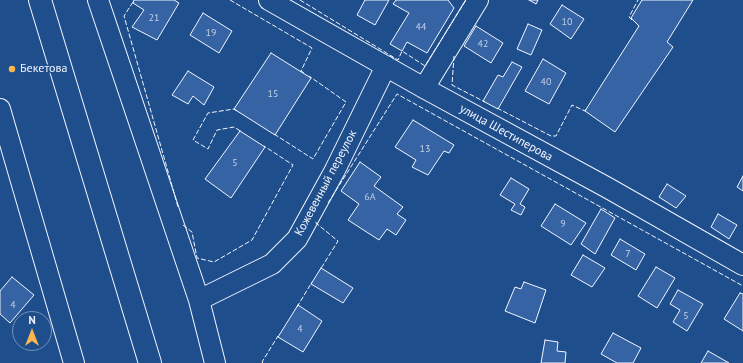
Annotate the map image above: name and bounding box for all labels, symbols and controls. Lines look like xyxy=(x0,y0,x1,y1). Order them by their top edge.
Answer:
house number: 21 xyxy=(149,12,159,24)
house number: 10 xyxy=(562,16,572,28)
house number: 44 xyxy=(416,21,426,33)
house number: 19 xyxy=(206,27,216,39)
house number: 42 xyxy=(478,38,488,50)
place label: Бекетова xyxy=(20,62,67,76)
marker: Бекетова xyxy=(7,64,17,74)
house number: 40 xyxy=(541,76,551,88)
house number: 15 xyxy=(268,88,278,100)
street label: улица Шестиперова xyxy=(457,101,555,165)
street label: Кожевенный переулок xyxy=(292,127,360,239)
house number: 13 xyxy=(420,143,430,155)
house number: 5 xyxy=(232,157,238,169)
house number: 6А xyxy=(364,191,376,203)
house number: 9 xyxy=(560,218,566,230)
house number: 7 xyxy=(625,248,631,260)
house number: 4 xyxy=(10,299,16,311)
house number: 5 xyxy=(683,310,689,322)
north arrow xyxy=(12,311,52,351)
text: N xyxy=(28,313,36,327)
house number: 4 xyxy=(297,323,303,335)

